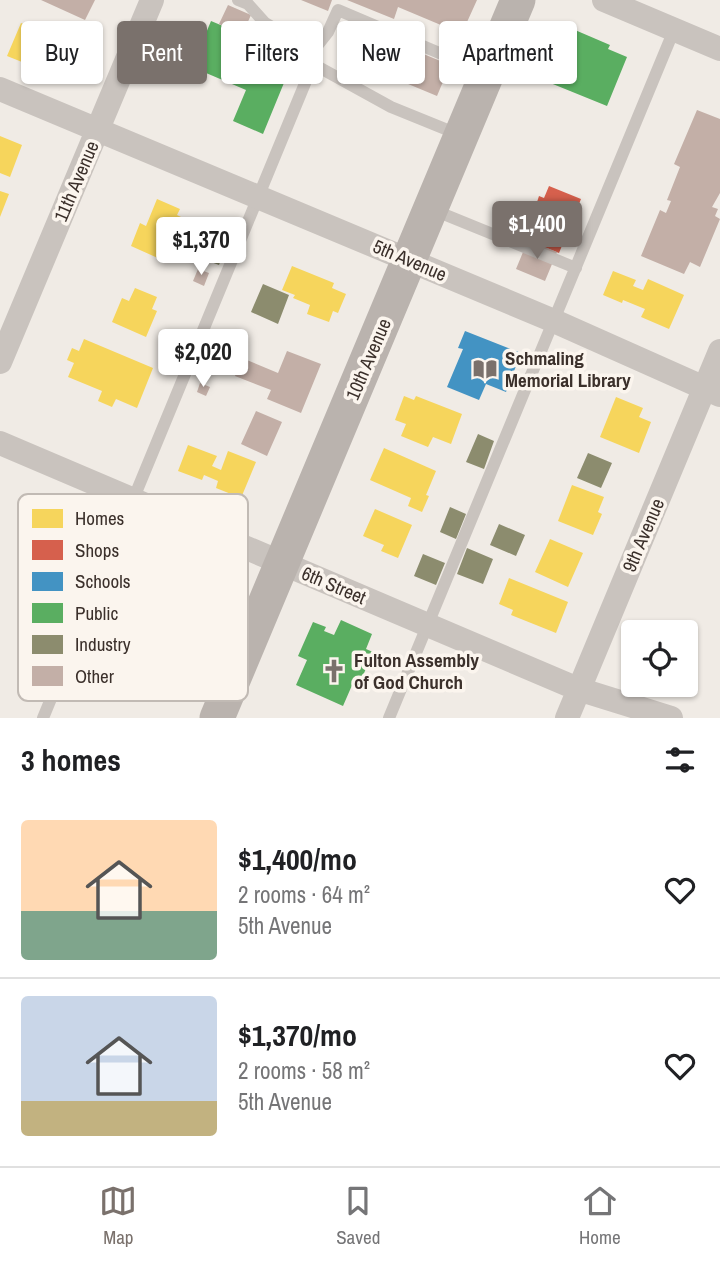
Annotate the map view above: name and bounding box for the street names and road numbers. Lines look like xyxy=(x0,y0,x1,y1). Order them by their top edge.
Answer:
street label: 11th Avenue xyxy=(47,137,105,225)
street label: 5th Avenue xyxy=(369,233,451,287)
street label: 10th Avenue xyxy=(339,314,397,404)
street label: 9th Avenue xyxy=(616,494,670,576)
street label: 6th Street xyxy=(298,560,371,610)

